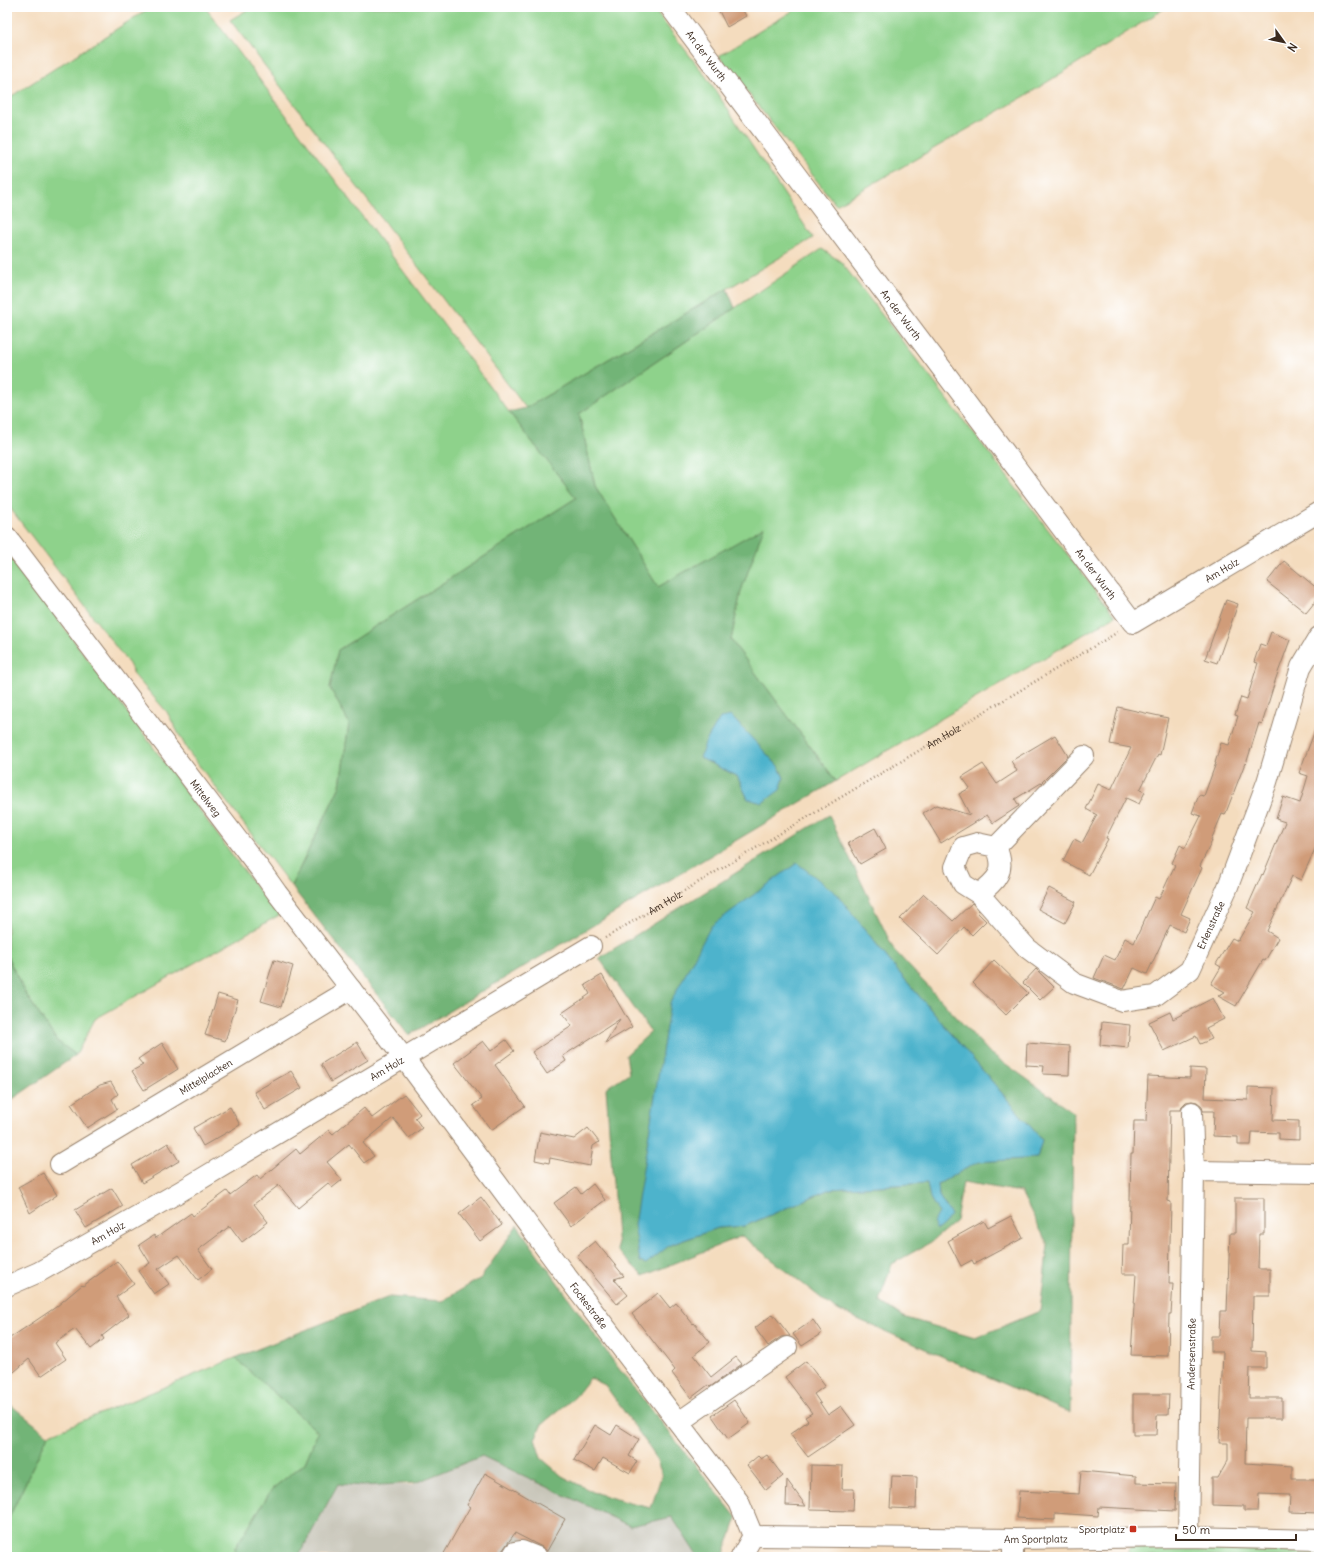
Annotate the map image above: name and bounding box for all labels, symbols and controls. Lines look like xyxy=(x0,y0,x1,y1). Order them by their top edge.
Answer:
north arrow xyxy=(1264,22,1304,62)
street label: An der Wurth xyxy=(683,28,730,84)
text: N xyxy=(1284,40,1300,54)
street label: An der Wurth xyxy=(878,287,925,343)
street label: An der Wurth xyxy=(1073,546,1119,602)
street label: Am Holz xyxy=(1202,555,1241,585)
street label: Am Holz xyxy=(924,721,963,751)
street label: Mittelweg xyxy=(187,777,224,819)
street label: Am Holz xyxy=(646,887,685,917)
street label: Erlenstraße xyxy=(1194,899,1227,951)
street label: Am Holz xyxy=(367,1053,406,1083)
street label: Mittelplacken xyxy=(177,1055,235,1097)
street label: Am Holz xyxy=(88,1218,127,1248)
street label: Fockestraße xyxy=(567,1280,611,1331)
street label: Andersenstraße xyxy=(1184,1318,1198,1390)
scale bar xyxy=(1176,1516,1296,1542)
text: 50 m xyxy=(1182,1522,1211,1537)
place label: Sportplatz xyxy=(1079,1523,1125,1536)
marker: Sportplatz xyxy=(1128,1524,1138,1534)
street label: Am Sportplatz xyxy=(1004,1532,1068,1546)

